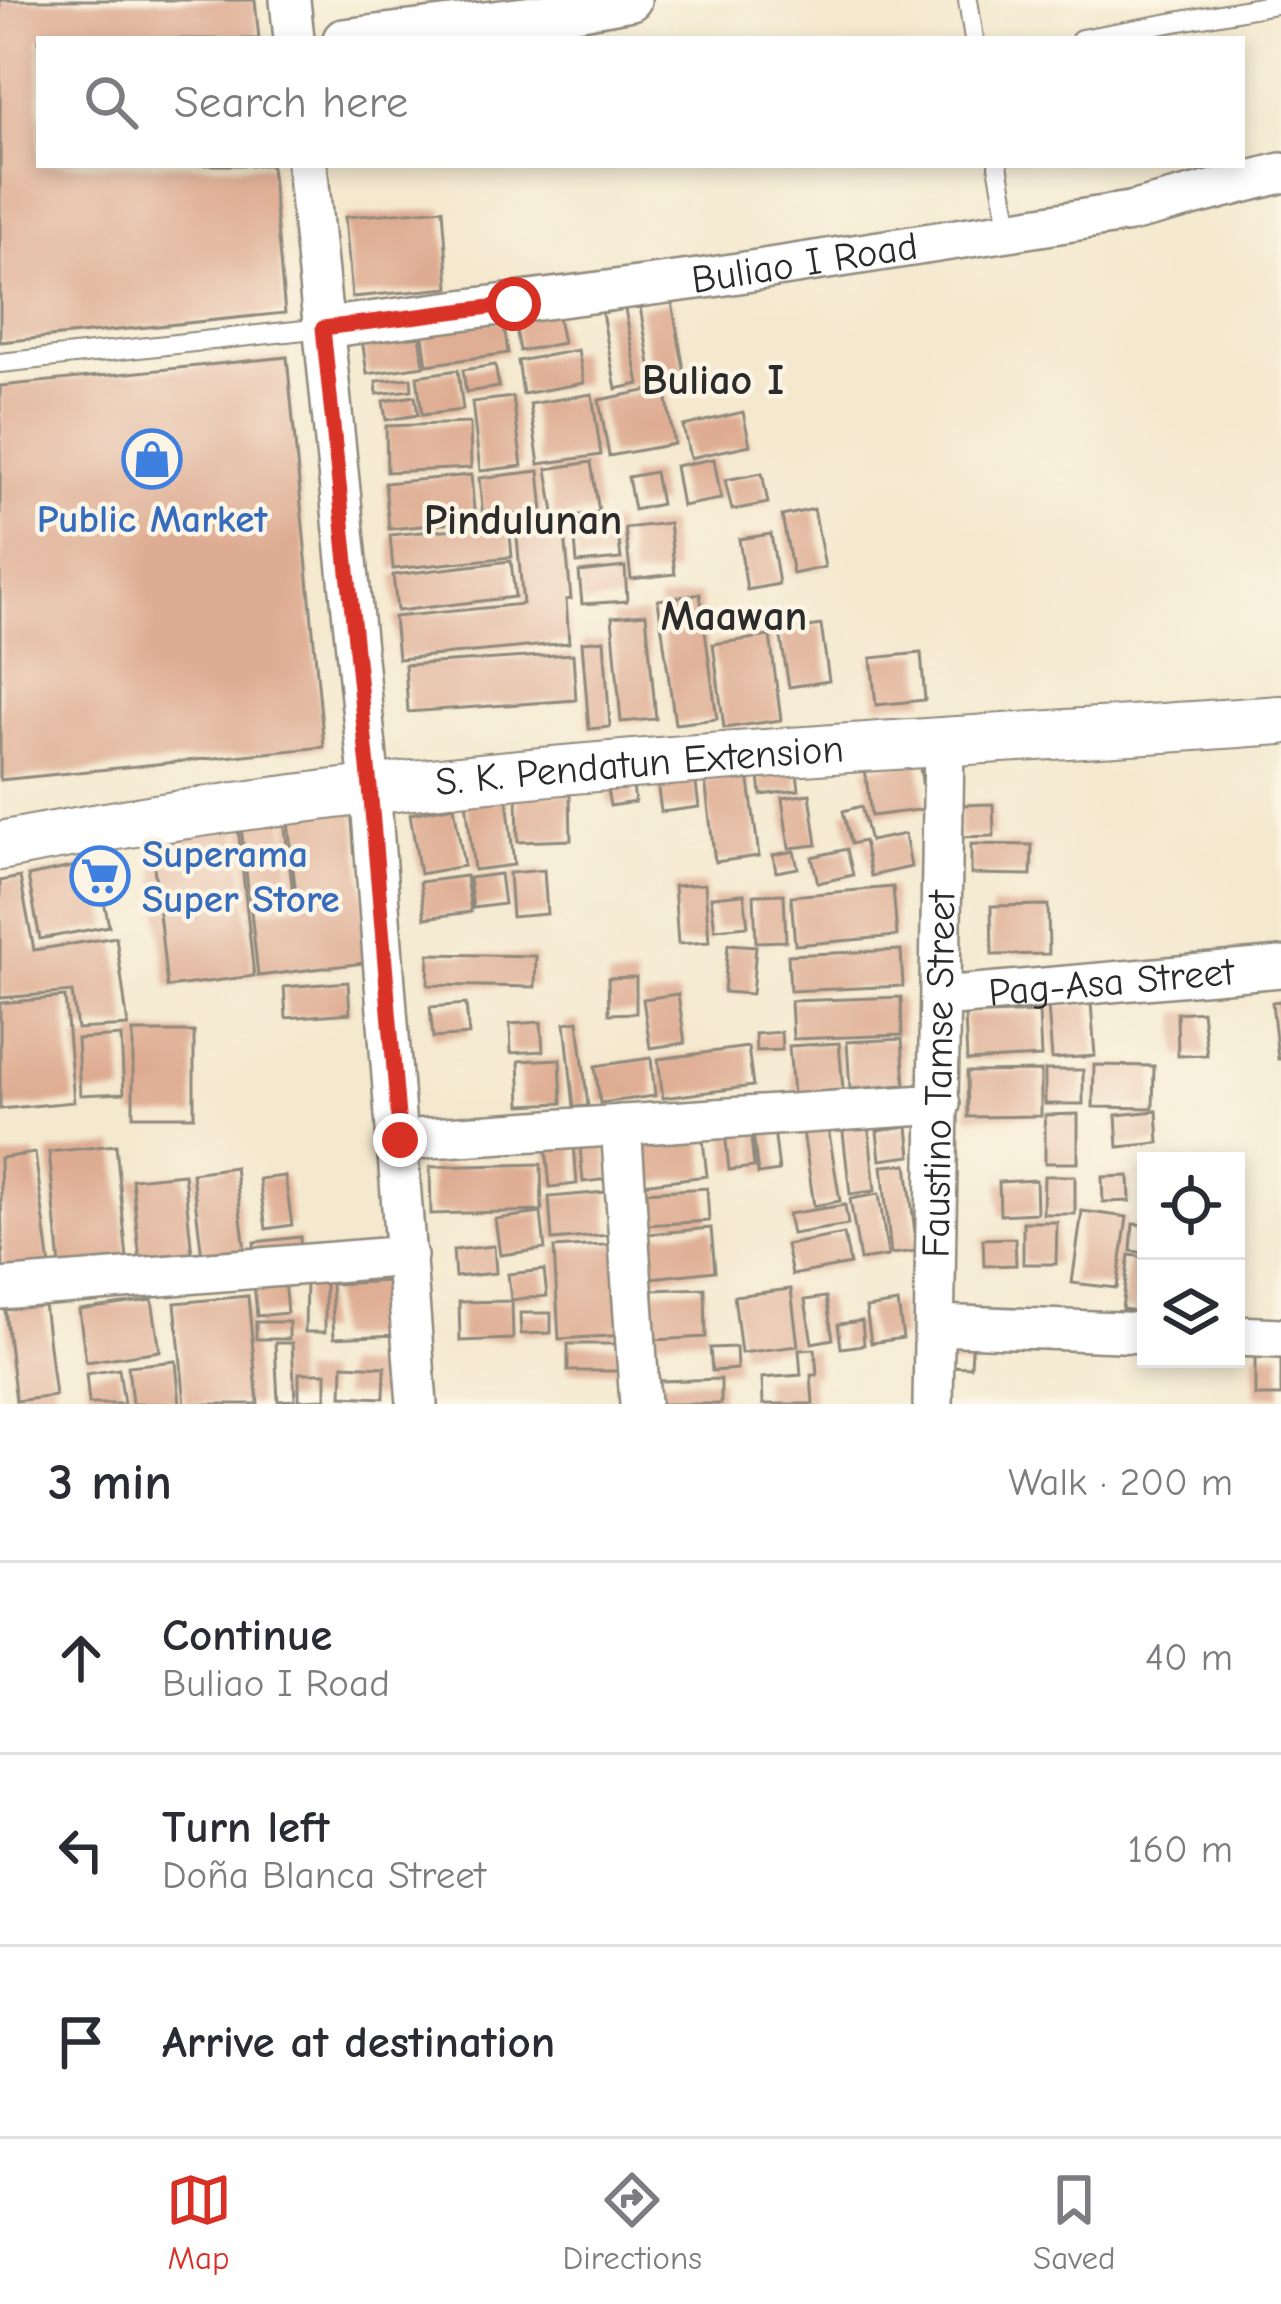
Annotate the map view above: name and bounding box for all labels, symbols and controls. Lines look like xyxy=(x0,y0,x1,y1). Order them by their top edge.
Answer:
search box xyxy=(36,36,1245,168)
icon: search xyxy=(78,69,144,135)
text: Search here xyxy=(174,76,408,128)
street label: Buliao I Road xyxy=(689,223,921,302)
route start xyxy=(487,277,541,331)
district label: Buliao I xyxy=(642,356,784,405)
shop icon: Public Market xyxy=(121,428,183,490)
district label: Pindulunan xyxy=(424,496,622,545)
place label: Public Market xyxy=(37,497,268,542)
district label: Maawan xyxy=(661,592,807,641)
street label: S. K. Pendatun Extension xyxy=(433,726,845,805)
place label: Superama Super Store xyxy=(142,832,340,922)
supermarket icon: Superama Super Store xyxy=(69,845,131,907)
street label: Faustino Tamse Street xyxy=(913,888,964,1258)
street label: Pag-Asa Street xyxy=(987,949,1238,1015)
route end xyxy=(373,1113,427,1167)
map controls xyxy=(1137,1152,1245,1368)
button: locate xyxy=(1137,1152,1245,1260)
button: layers xyxy=(1137,1260,1245,1368)
text: 3 min xyxy=(48,1453,172,1512)
text: Walk · 200 m xyxy=(1008,1460,1233,1505)
text: Continue xyxy=(162,1609,332,1661)
icon: ahead xyxy=(48,1625,114,1691)
text: 40 m xyxy=(1145,1635,1233,1680)
text: Buliao I Road xyxy=(162,1661,390,1706)
text: Turn left xyxy=(162,1801,329,1853)
icon: left xyxy=(48,1817,114,1883)
text: 160 m xyxy=(1127,1827,1233,1872)
text: Doña Blanca Street xyxy=(162,1853,486,1898)
icon: arrive xyxy=(48,2009,114,2075)
text: Arrive at destination xyxy=(162,2016,555,2068)
tab: Map xyxy=(166,2167,232,2277)
tab: Directions xyxy=(563,2167,702,2277)
tab: Saved xyxy=(1033,2167,1115,2277)

